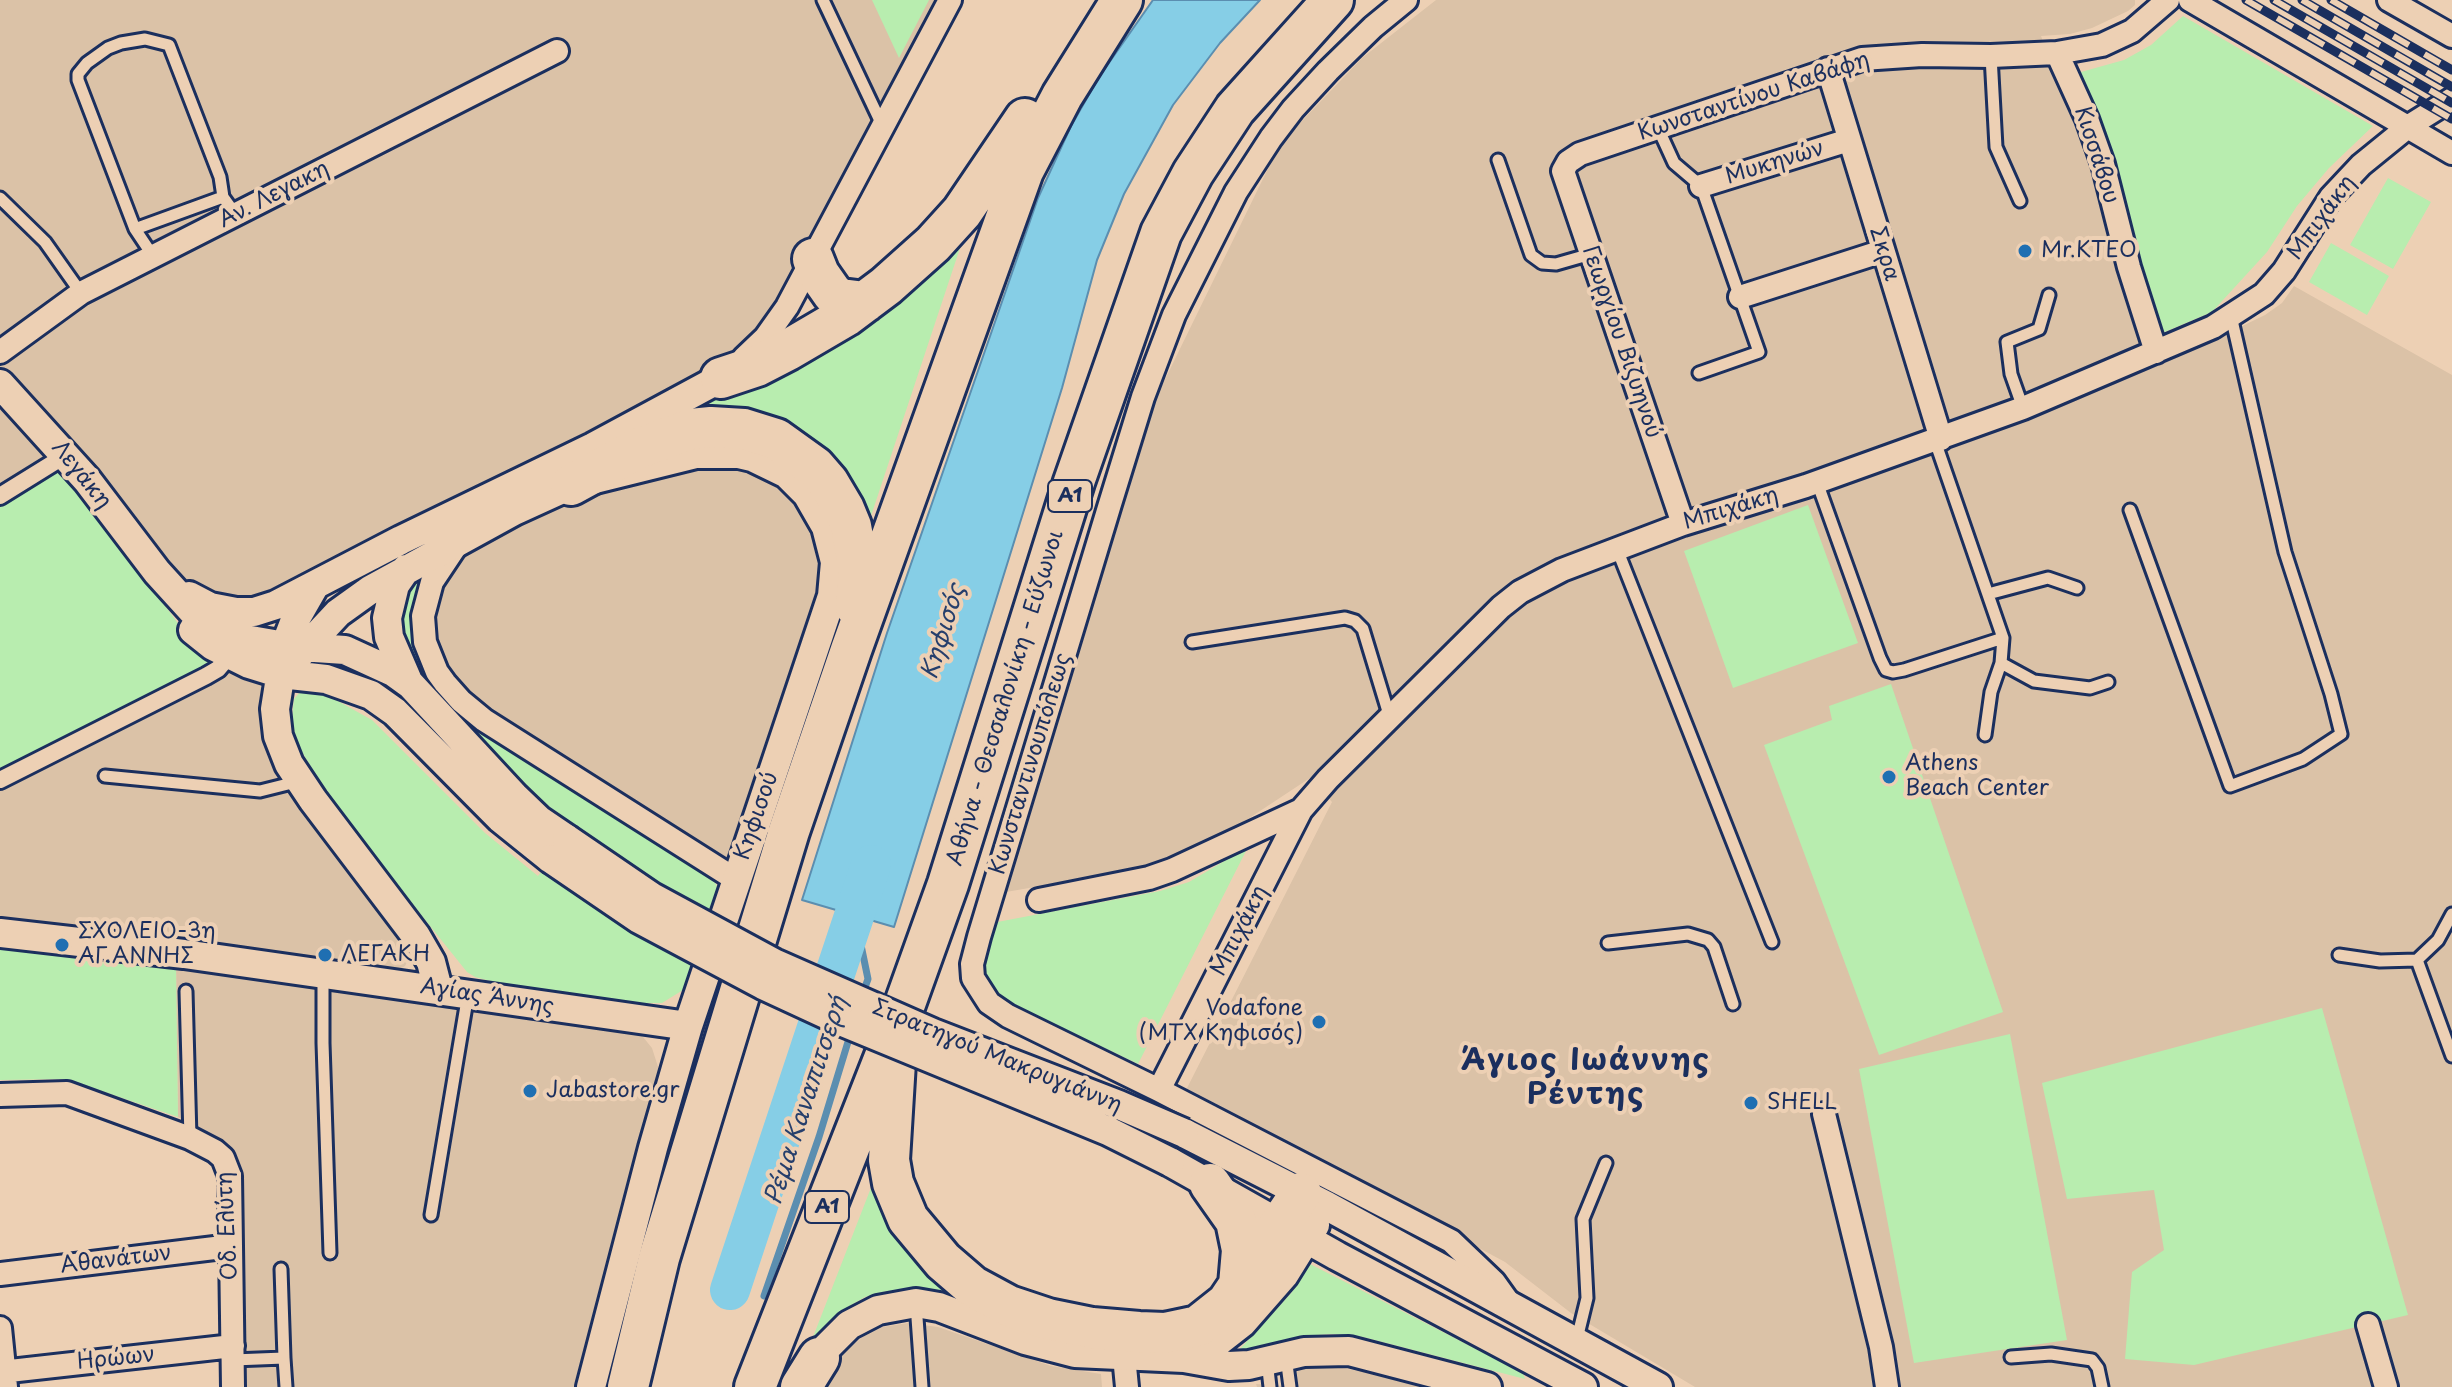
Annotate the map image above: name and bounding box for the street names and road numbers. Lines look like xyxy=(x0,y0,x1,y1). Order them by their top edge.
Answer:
street label: Κωνσταντίνου Καβάφη xyxy=(1635,47,1873,147)
street label: Κισσάβου xyxy=(2068,103,2124,207)
street label: Μυκηνών xyxy=(1722,135,1828,191)
street label: Αν. Λεγακη xyxy=(214,156,334,234)
street label: Μπιχάκη xyxy=(2282,171,2362,265)
street label: Σκρα xyxy=(1863,224,1905,284)
street label: Γεωργίου Βιζυηνού xyxy=(1576,242,1666,442)
street label: Λεγάκη xyxy=(46,436,116,514)
road number: Α1 xyxy=(1048,480,1092,512)
street label: Μπιχάκη xyxy=(1680,482,1782,536)
street label: Αθήνα - Θεσσαλονίκη - Εύζωνοι xyxy=(942,527,1070,869)
street label: Κωνσταντινουπόλεως xyxy=(985,650,1077,878)
street label: Κηφισού xyxy=(730,768,784,864)
street label: Μπιχάκη xyxy=(1206,881,1274,981)
street label: Αγίας Άννης xyxy=(418,973,556,1021)
street label: Στρατηγού Μακρυγιάννη xyxy=(868,995,1126,1119)
street label: Οδ. Ελύτη xyxy=(212,1171,244,1281)
road number: Α1 xyxy=(805,1191,849,1223)
street label: Αθανάτων xyxy=(59,1240,173,1280)
street label: Ηρώων xyxy=(76,1342,156,1376)

